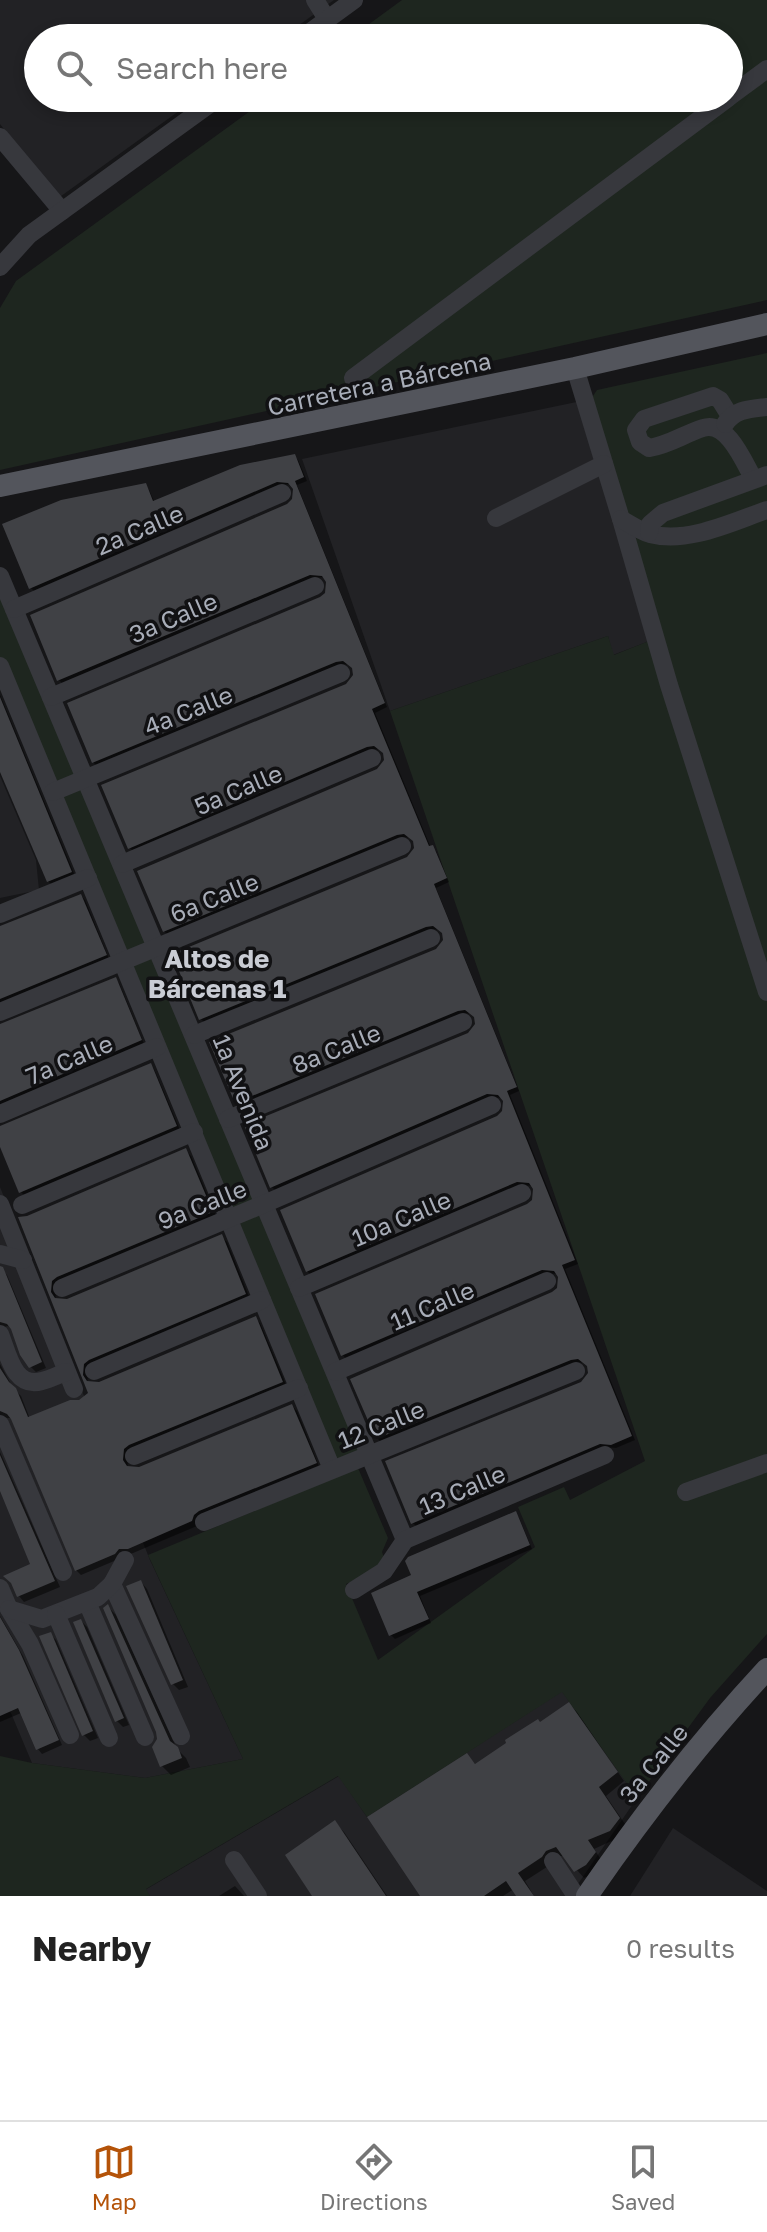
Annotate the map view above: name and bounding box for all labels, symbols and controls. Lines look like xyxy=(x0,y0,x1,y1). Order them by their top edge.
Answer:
search box xyxy=(24,24,743,112)
icon: search xyxy=(52,46,96,90)
text: Search here xyxy=(116,50,288,86)
street label: Carretera a Bárcena xyxy=(264,345,494,421)
street label: 2a Calle xyxy=(91,498,187,560)
street label: 3a Calle xyxy=(125,586,221,648)
street label: 4a Calle xyxy=(139,679,237,741)
street label: 5a Calle xyxy=(190,758,286,820)
street label: 6a Calle xyxy=(165,866,263,928)
district label: Altos de Bárcenas 1 xyxy=(148,943,286,1004)
street label: 8a Calle xyxy=(287,1017,385,1079)
street label: 7a Calle xyxy=(21,1028,117,1090)
street label: 1a Avenida xyxy=(208,1030,280,1154)
street label: 9a Calle xyxy=(153,1173,251,1235)
street label: 10a Calle xyxy=(347,1184,455,1252)
street label: 11 Calle xyxy=(386,1274,478,1336)
street label: 12 Calle xyxy=(334,1394,428,1454)
street label: 13 Calle xyxy=(415,1458,509,1520)
street label: 3a Calle xyxy=(613,1718,693,1808)
text: Nearby xyxy=(32,1928,152,1968)
text: 0 results xyxy=(626,1933,735,1964)
tab: Map xyxy=(92,2140,137,2215)
tab: Directions xyxy=(320,2140,428,2215)
tab: Saved xyxy=(611,2140,675,2215)

